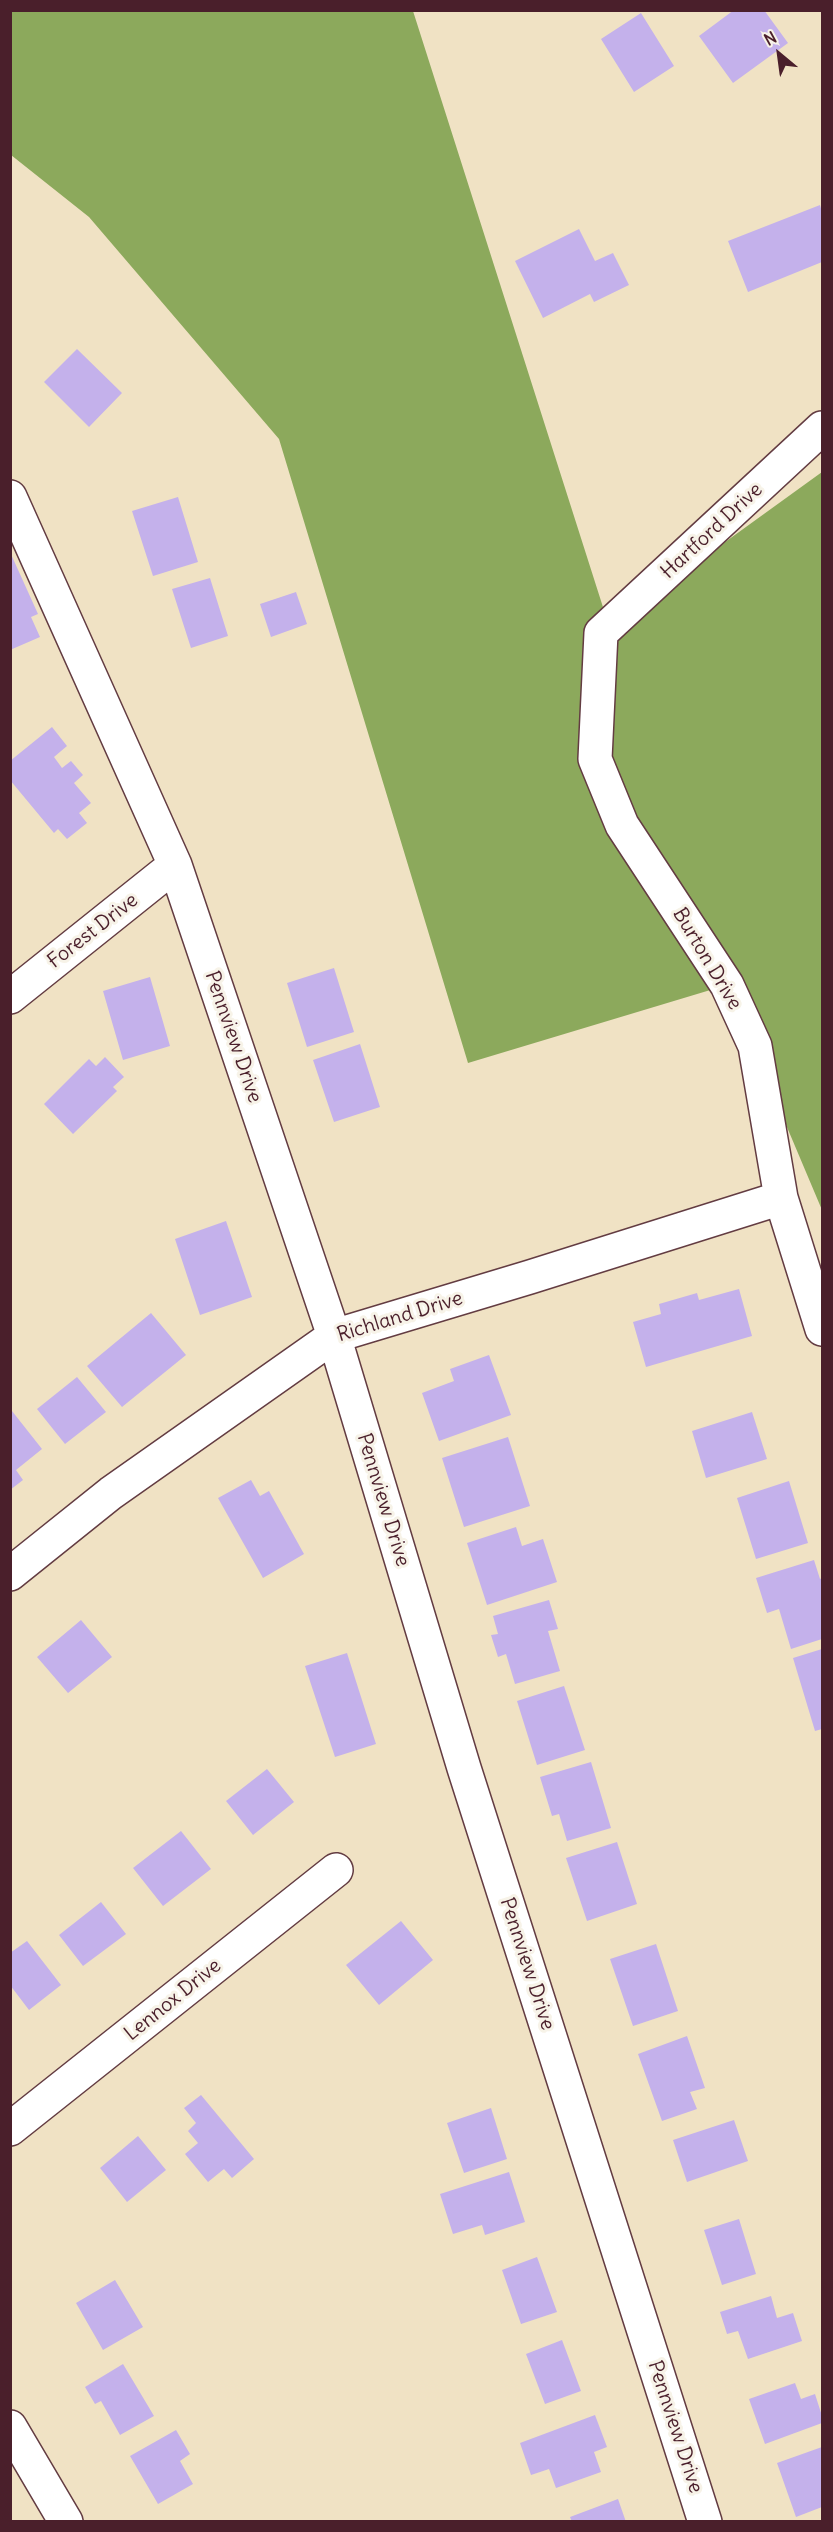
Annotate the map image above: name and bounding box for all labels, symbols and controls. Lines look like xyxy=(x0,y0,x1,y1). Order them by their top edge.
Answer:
north arrow xyxy=(749,24,809,84)
text: N xyxy=(761,27,780,50)
street label: Hartford Drive xyxy=(656,478,768,584)
street label: Forest Drive xyxy=(43,888,143,974)
street label: Burton Drive xyxy=(667,904,747,1014)
street label: Pennview Drive xyxy=(199,968,267,1106)
street label: Richland Drive xyxy=(334,1286,466,1348)
street label: Pennview Drive xyxy=(351,1431,415,1569)
street label: Pennview Drive xyxy=(494,1895,560,2033)
street label: Lennox Drive xyxy=(120,1954,226,2046)
street label: Pennview Drive xyxy=(642,2358,708,2496)

